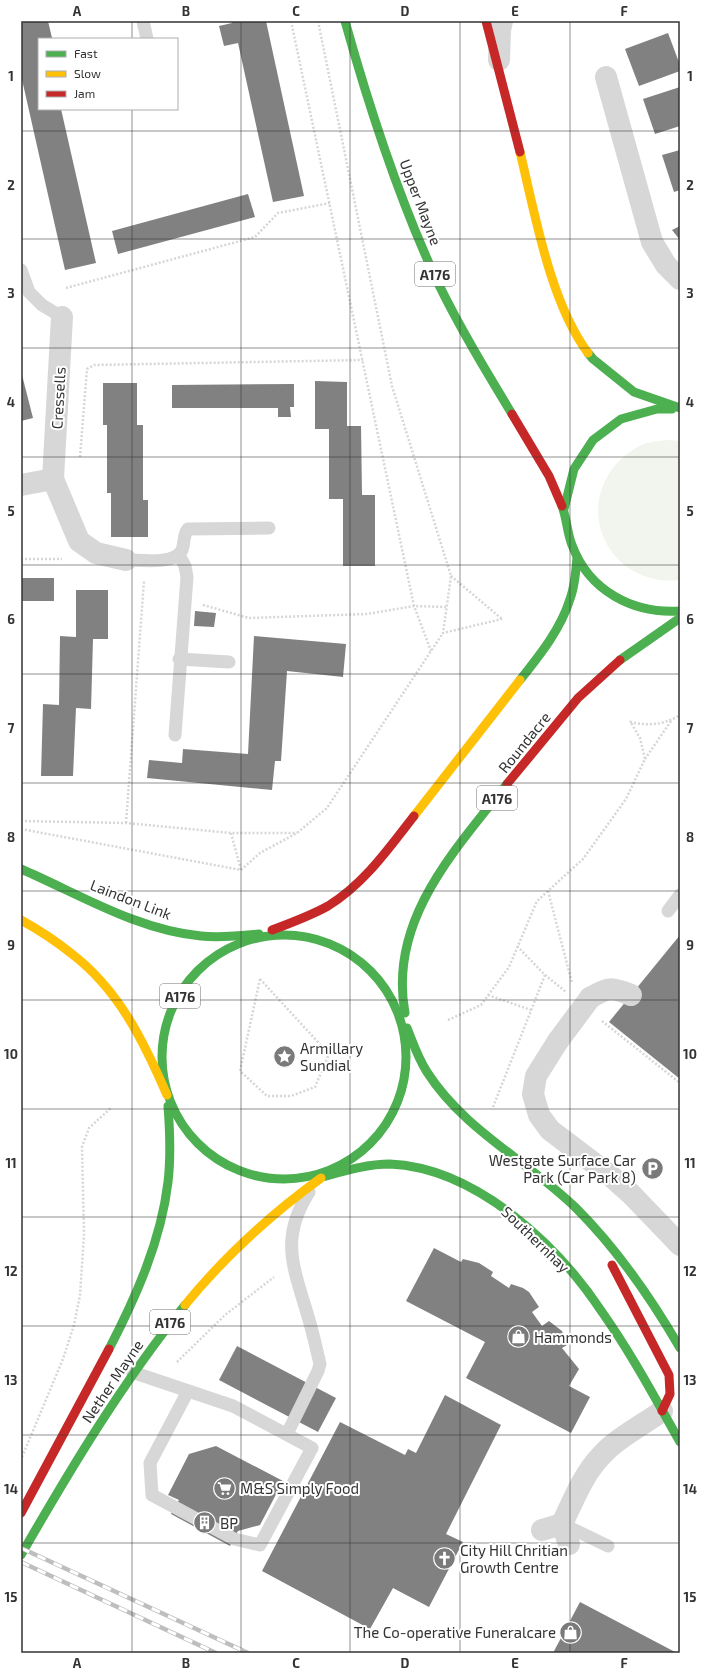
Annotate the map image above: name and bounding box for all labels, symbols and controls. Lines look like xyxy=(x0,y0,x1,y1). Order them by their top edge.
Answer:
text: A xyxy=(73,3,82,19)
text: B xyxy=(182,3,190,19)
text: C xyxy=(292,3,300,19)
text: D xyxy=(401,3,410,19)
text: E xyxy=(511,3,519,19)
text: F xyxy=(620,3,628,19)
legend xyxy=(38,38,178,110)
text: Fast xyxy=(74,46,98,60)
text: Slow xyxy=(74,66,101,80)
text: 1 xyxy=(8,68,14,84)
text: 1 xyxy=(687,68,693,84)
text: Jam xyxy=(74,86,95,100)
street label: Upper Mayne xyxy=(396,156,446,248)
text: 2 xyxy=(7,177,15,193)
text: 2 xyxy=(686,177,694,193)
road number: A176 xyxy=(415,262,455,286)
text: 3 xyxy=(7,285,15,301)
text: 3 xyxy=(686,285,694,301)
street label: Cressells xyxy=(47,366,69,430)
text: 4 xyxy=(7,394,15,410)
text: 4 xyxy=(686,394,694,410)
text: 5 xyxy=(7,503,15,519)
text: 5 xyxy=(686,503,694,519)
text: 6 xyxy=(7,611,15,627)
text: 6 xyxy=(686,611,694,627)
street label: Roundacre xyxy=(494,708,554,776)
text: 7 xyxy=(8,720,15,736)
text: 7 xyxy=(687,720,694,736)
road number: A176 xyxy=(477,786,517,810)
text: 8 xyxy=(7,829,15,845)
text: 8 xyxy=(686,829,694,845)
street label: Laindon Link xyxy=(88,875,174,923)
text: 9 xyxy=(7,937,15,953)
text: 9 xyxy=(686,937,694,953)
road number: A176 xyxy=(160,984,200,1008)
place label: Armillary Sundial xyxy=(300,1039,363,1074)
place icon: Armillary Sundial xyxy=(272,1044,298,1070)
text: 10 xyxy=(4,1046,18,1062)
text: 10 xyxy=(683,1046,697,1062)
place label: Westgate Surface Car Park (Car Park 8) xyxy=(489,1151,636,1186)
text: 11 xyxy=(5,1155,17,1171)
text: 11 xyxy=(684,1155,696,1171)
parking icon: Westgate Surface Car Park (Car Park 8) xyxy=(639,1156,665,1182)
street label: Southernhay xyxy=(498,1202,574,1276)
text: 12 xyxy=(4,1263,18,1279)
text: 12 xyxy=(683,1263,697,1279)
road number: A176 xyxy=(150,1310,190,1334)
shop icon: Hammonds xyxy=(506,1324,532,1350)
place label: Hammonds xyxy=(534,1328,612,1346)
street label: Nether Mayne xyxy=(78,1336,146,1426)
text: 13 xyxy=(5,1372,18,1388)
text: 13 xyxy=(684,1372,697,1388)
supermarket icon: M&S Simply Food xyxy=(212,1475,238,1501)
place label: M&S Simply Food xyxy=(240,1479,359,1497)
text: 14 xyxy=(4,1481,18,1497)
text: 14 xyxy=(683,1481,697,1497)
building icon: BP xyxy=(191,1510,217,1536)
place label: BP xyxy=(220,1514,238,1532)
place label: City Hill Chritian Growth Centre xyxy=(460,1541,568,1576)
church icon: City Hill Chritian Growth Centre xyxy=(431,1546,457,1572)
text: 15 xyxy=(5,1589,17,1605)
text: 15 xyxy=(684,1589,696,1605)
shop icon: The Co-operative Funeralcare xyxy=(558,1619,584,1645)
place label: The Co-operative Funeralcare xyxy=(354,1623,556,1641)
text: A xyxy=(73,1655,82,1671)
text: B xyxy=(182,1655,190,1671)
text: C xyxy=(292,1655,300,1671)
text: D xyxy=(401,1655,410,1671)
text: E xyxy=(511,1655,519,1671)
text: F xyxy=(620,1655,628,1671)

